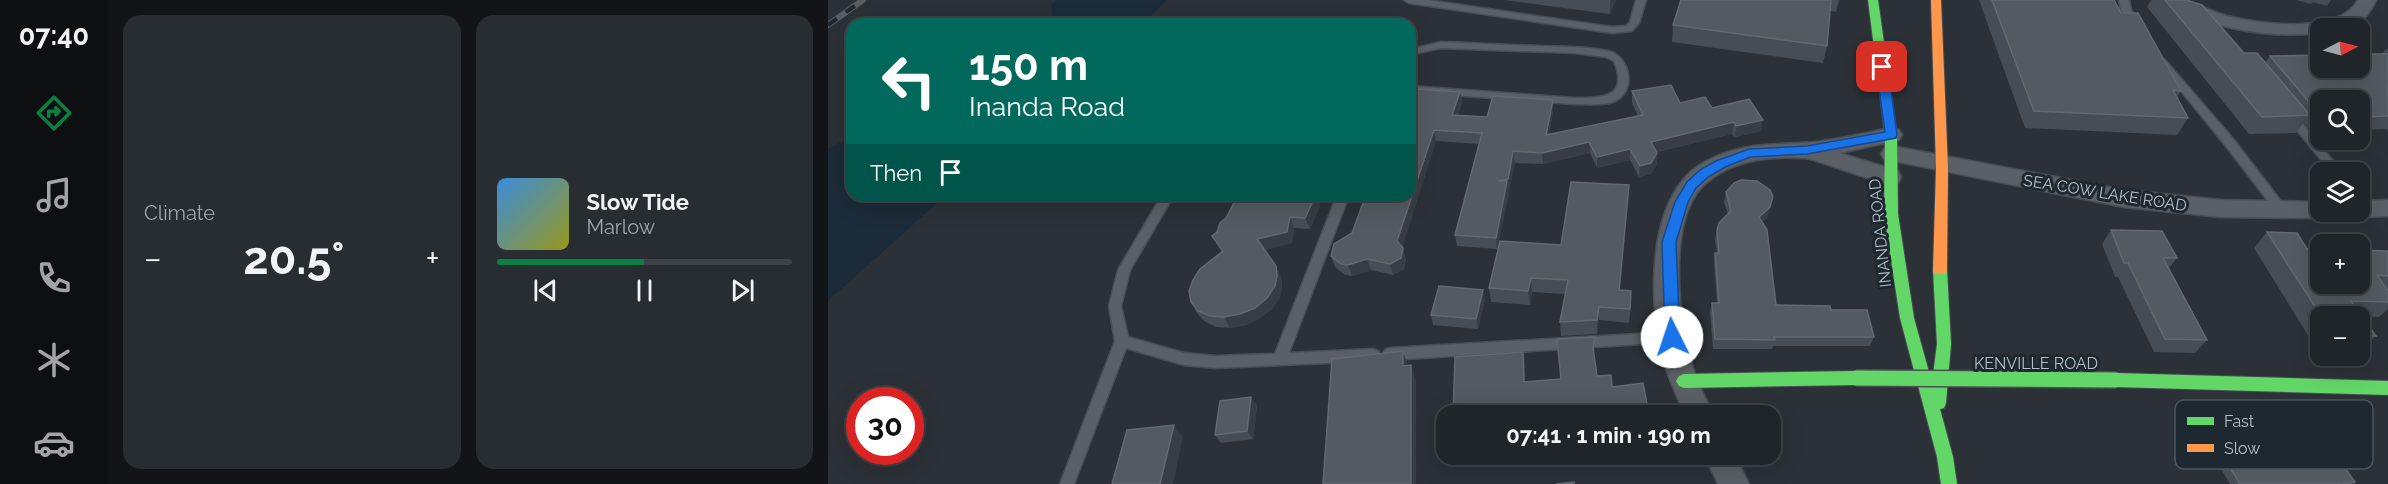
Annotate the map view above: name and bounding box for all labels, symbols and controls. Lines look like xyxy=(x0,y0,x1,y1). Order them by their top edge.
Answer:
north arrow xyxy=(2310,18,2370,78)
map controls xyxy=(2310,18,2370,366)
text: 07:40 xyxy=(19,20,89,51)
text: 150 m xyxy=(969,41,1088,90)
pin xyxy=(1856,41,1907,92)
icon: left xyxy=(870,42,948,120)
icon: arrive xyxy=(1865,50,1898,83)
button: search xyxy=(2310,90,2370,150)
text: Inanda Road xyxy=(969,91,1125,122)
icon: directions xyxy=(33,92,75,134)
icon: arrive xyxy=(934,156,967,189)
text: Then xyxy=(870,160,922,186)
button: layers xyxy=(2310,162,2370,222)
street label: SEA COW LAKE ROAD xyxy=(2022,171,2188,215)
icon: music xyxy=(33,174,75,216)
street label: INANDA ROAD xyxy=(1865,178,1895,288)
text: Slow Tide xyxy=(587,189,689,215)
text: Climate xyxy=(144,201,215,225)
text: Marlow xyxy=(587,215,655,239)
text: 20.5° xyxy=(243,232,344,285)
button: + xyxy=(2310,234,2370,294)
text: − xyxy=(144,239,162,278)
text: + xyxy=(426,239,439,278)
icon: phone xyxy=(33,257,75,299)
icon: previous xyxy=(529,274,562,307)
icon: pause xyxy=(628,274,661,307)
icon: next xyxy=(726,274,759,307)
position arrow xyxy=(1640,305,1704,369)
button: − xyxy=(2310,306,2370,366)
icon: climate xyxy=(33,339,75,381)
street label: KENVILLE ROAD xyxy=(1974,354,2098,373)
speed limit sign: 30 xyxy=(846,387,924,465)
legend xyxy=(2175,400,2373,469)
text: Fast xyxy=(2224,412,2255,431)
icon: car xyxy=(33,422,75,464)
text: 07:41 · 1 min · 190 m xyxy=(1506,422,1711,448)
text: Slow xyxy=(2224,439,2260,458)

